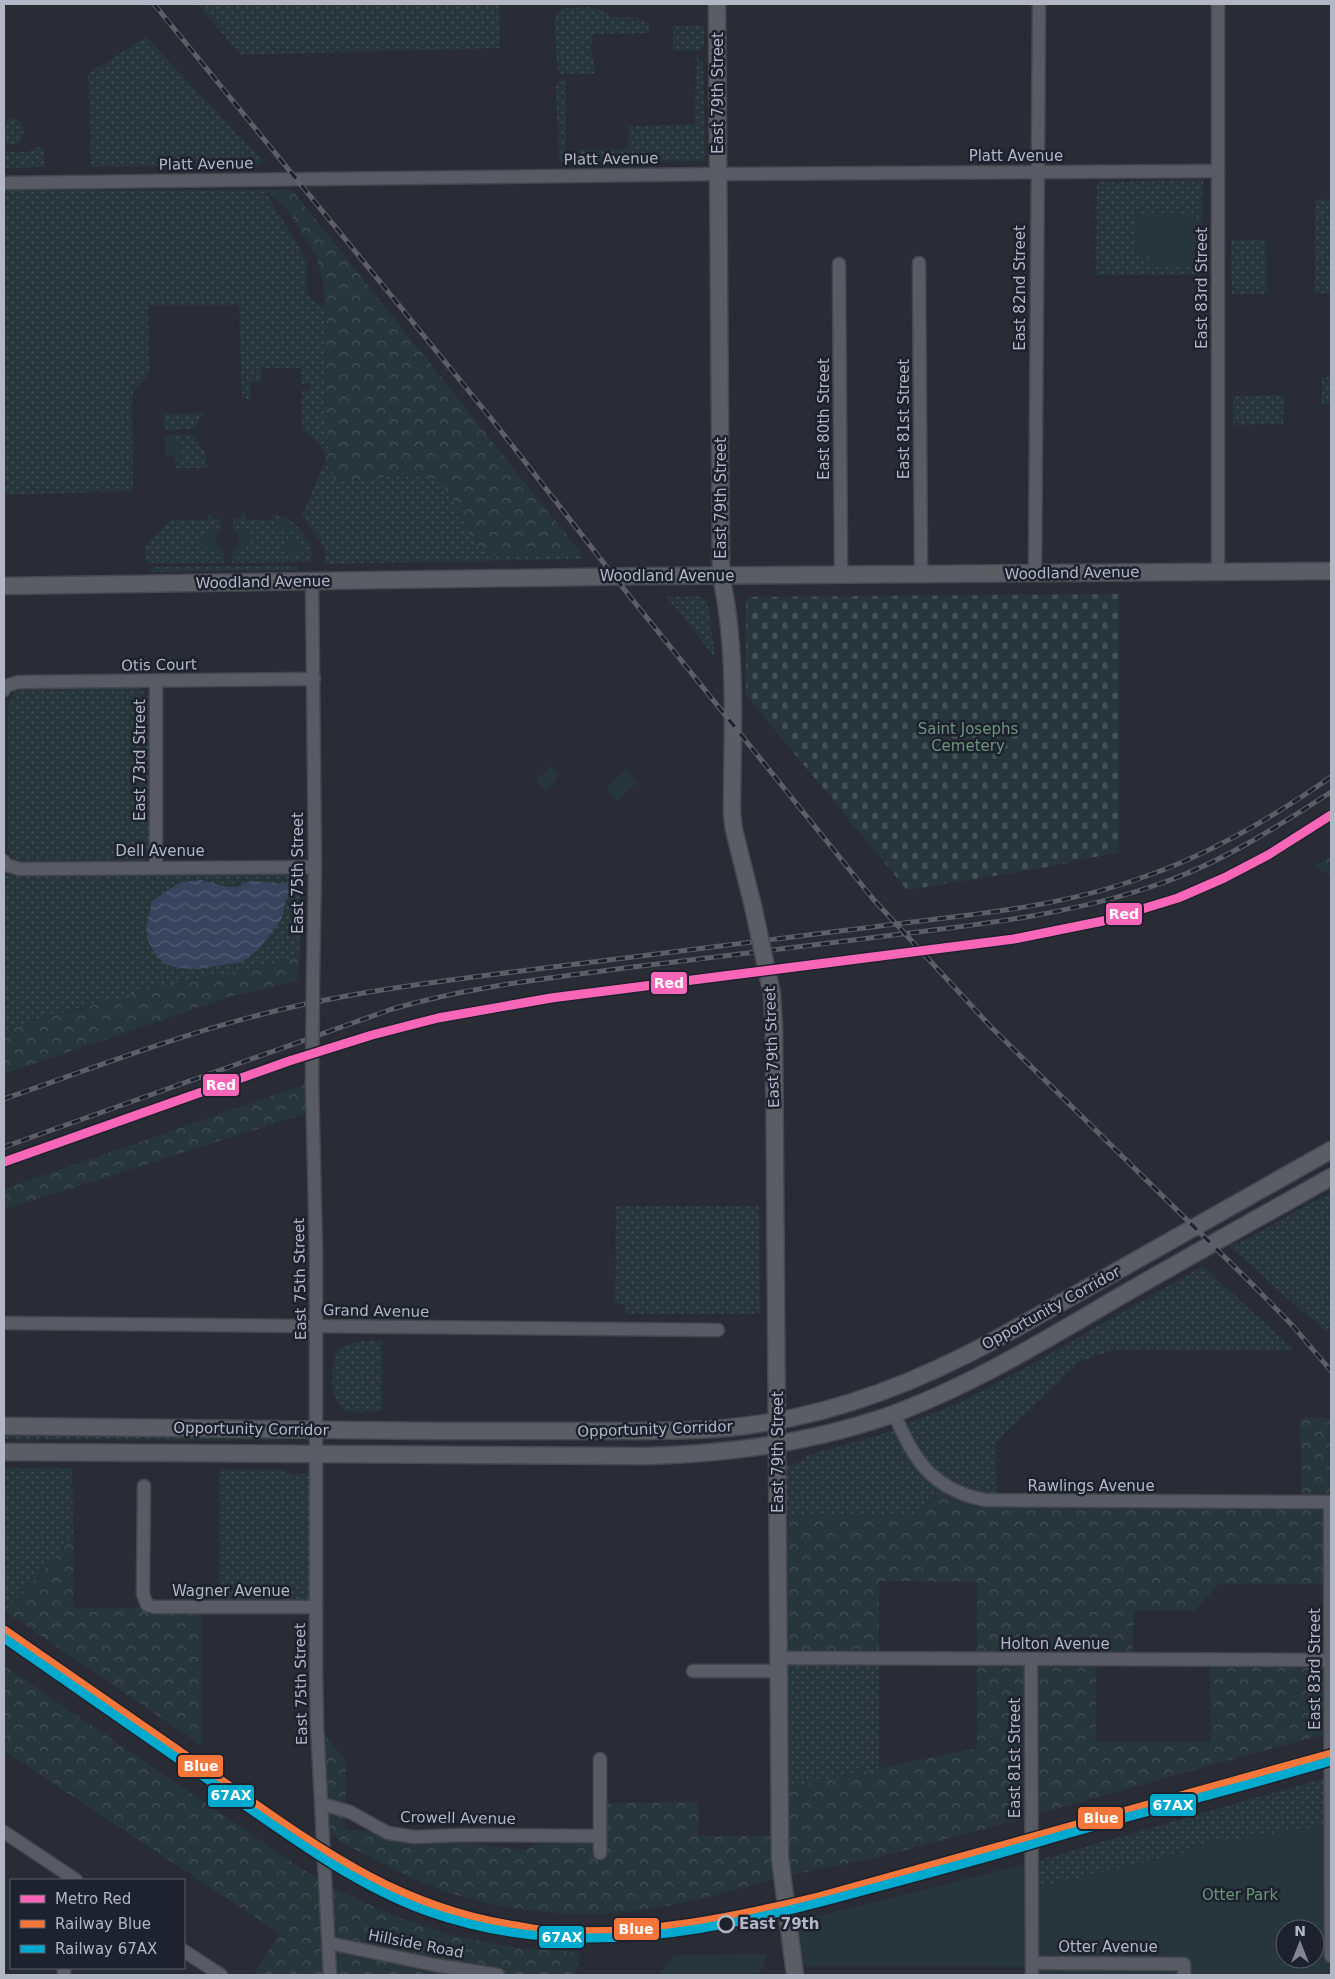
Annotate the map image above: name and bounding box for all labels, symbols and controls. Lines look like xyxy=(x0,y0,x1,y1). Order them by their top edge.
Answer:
street label: East 79th Street xyxy=(709,32,727,154)
street label: Platt Avenue xyxy=(969,147,1063,165)
street label: Platt Avenue xyxy=(564,149,658,169)
street label: Platt Avenue xyxy=(159,154,253,174)
street label: East 82nd Street xyxy=(1011,225,1029,351)
street label: East 83rd Street xyxy=(1193,227,1211,349)
street label: East 80th Street xyxy=(815,358,833,480)
street label: East 81st Street xyxy=(895,359,913,479)
street label: East 79th Street xyxy=(712,437,730,559)
street label: Woodland Avenue xyxy=(1004,563,1140,583)
street label: Woodland Avenue xyxy=(600,567,734,585)
street label: Woodland Avenue xyxy=(195,572,331,592)
street label: Otis Court xyxy=(121,655,197,675)
street label: East 73rd Street xyxy=(131,699,149,821)
park label: Saint Josephs Cemetery xyxy=(918,720,1018,755)
street label: East 75th Street xyxy=(289,812,307,934)
street label: Dell Avenue xyxy=(115,842,205,860)
line badge: Red xyxy=(1105,902,1143,926)
text: Red xyxy=(1109,906,1139,922)
line badge: Red xyxy=(650,971,688,995)
text: Red xyxy=(654,975,684,991)
street label: East 79th Street xyxy=(761,986,783,1108)
line badge: Red xyxy=(202,1073,240,1097)
text: Red xyxy=(206,1077,236,1093)
street label: East 75th Street xyxy=(290,1218,310,1340)
street label: Opportunity Corridor xyxy=(979,1262,1124,1354)
street label: Grand Avenue xyxy=(323,1301,429,1321)
street label: East 79th Street xyxy=(769,1391,787,1513)
street label: Opportunity Corridor xyxy=(577,1417,734,1441)
street label: Opportunity Corridor xyxy=(173,1419,330,1439)
street label: Rawlings Avenue xyxy=(1027,1477,1155,1495)
street label: Wagner Avenue xyxy=(172,1582,290,1600)
street label: East 83rd Street xyxy=(1306,1608,1324,1730)
street label: East 75th Street xyxy=(291,1623,311,1745)
street label: Holton Avenue xyxy=(1000,1635,1110,1653)
street label: East 81st Street xyxy=(1006,1698,1024,1818)
line badge: Blue xyxy=(177,1754,224,1778)
text: Blue xyxy=(184,1758,218,1774)
line badge: 67AX xyxy=(207,1784,255,1808)
text: 67AX xyxy=(210,1787,252,1803)
line badge: 67AX xyxy=(1149,1793,1197,1817)
text: 67AX xyxy=(1152,1797,1194,1813)
line badge: Blue xyxy=(1077,1806,1124,1830)
street label: Crowell Avenue xyxy=(400,1808,516,1828)
text: Blue xyxy=(1084,1810,1118,1826)
legend xyxy=(10,1879,185,1969)
park label: Otter Park xyxy=(1202,1886,1278,1904)
text: Metro Red xyxy=(55,1890,131,1908)
text: Railway Blue xyxy=(55,1915,151,1933)
marker: East 79th xyxy=(717,1915,735,1933)
place label: East 79th xyxy=(739,1915,819,1933)
line badge: Blue xyxy=(613,1917,660,1941)
north arrow xyxy=(1275,1919,1325,1969)
text: Blue xyxy=(619,1921,653,1937)
text: N xyxy=(1294,1923,1306,1939)
line badge: 67AX xyxy=(538,1925,585,1949)
street label: Hillside Road xyxy=(367,1926,465,1962)
text: 67AX xyxy=(541,1929,583,1945)
street label: Otter Avenue xyxy=(1058,1938,1158,1956)
text: Railway 67AX xyxy=(55,1940,157,1958)

